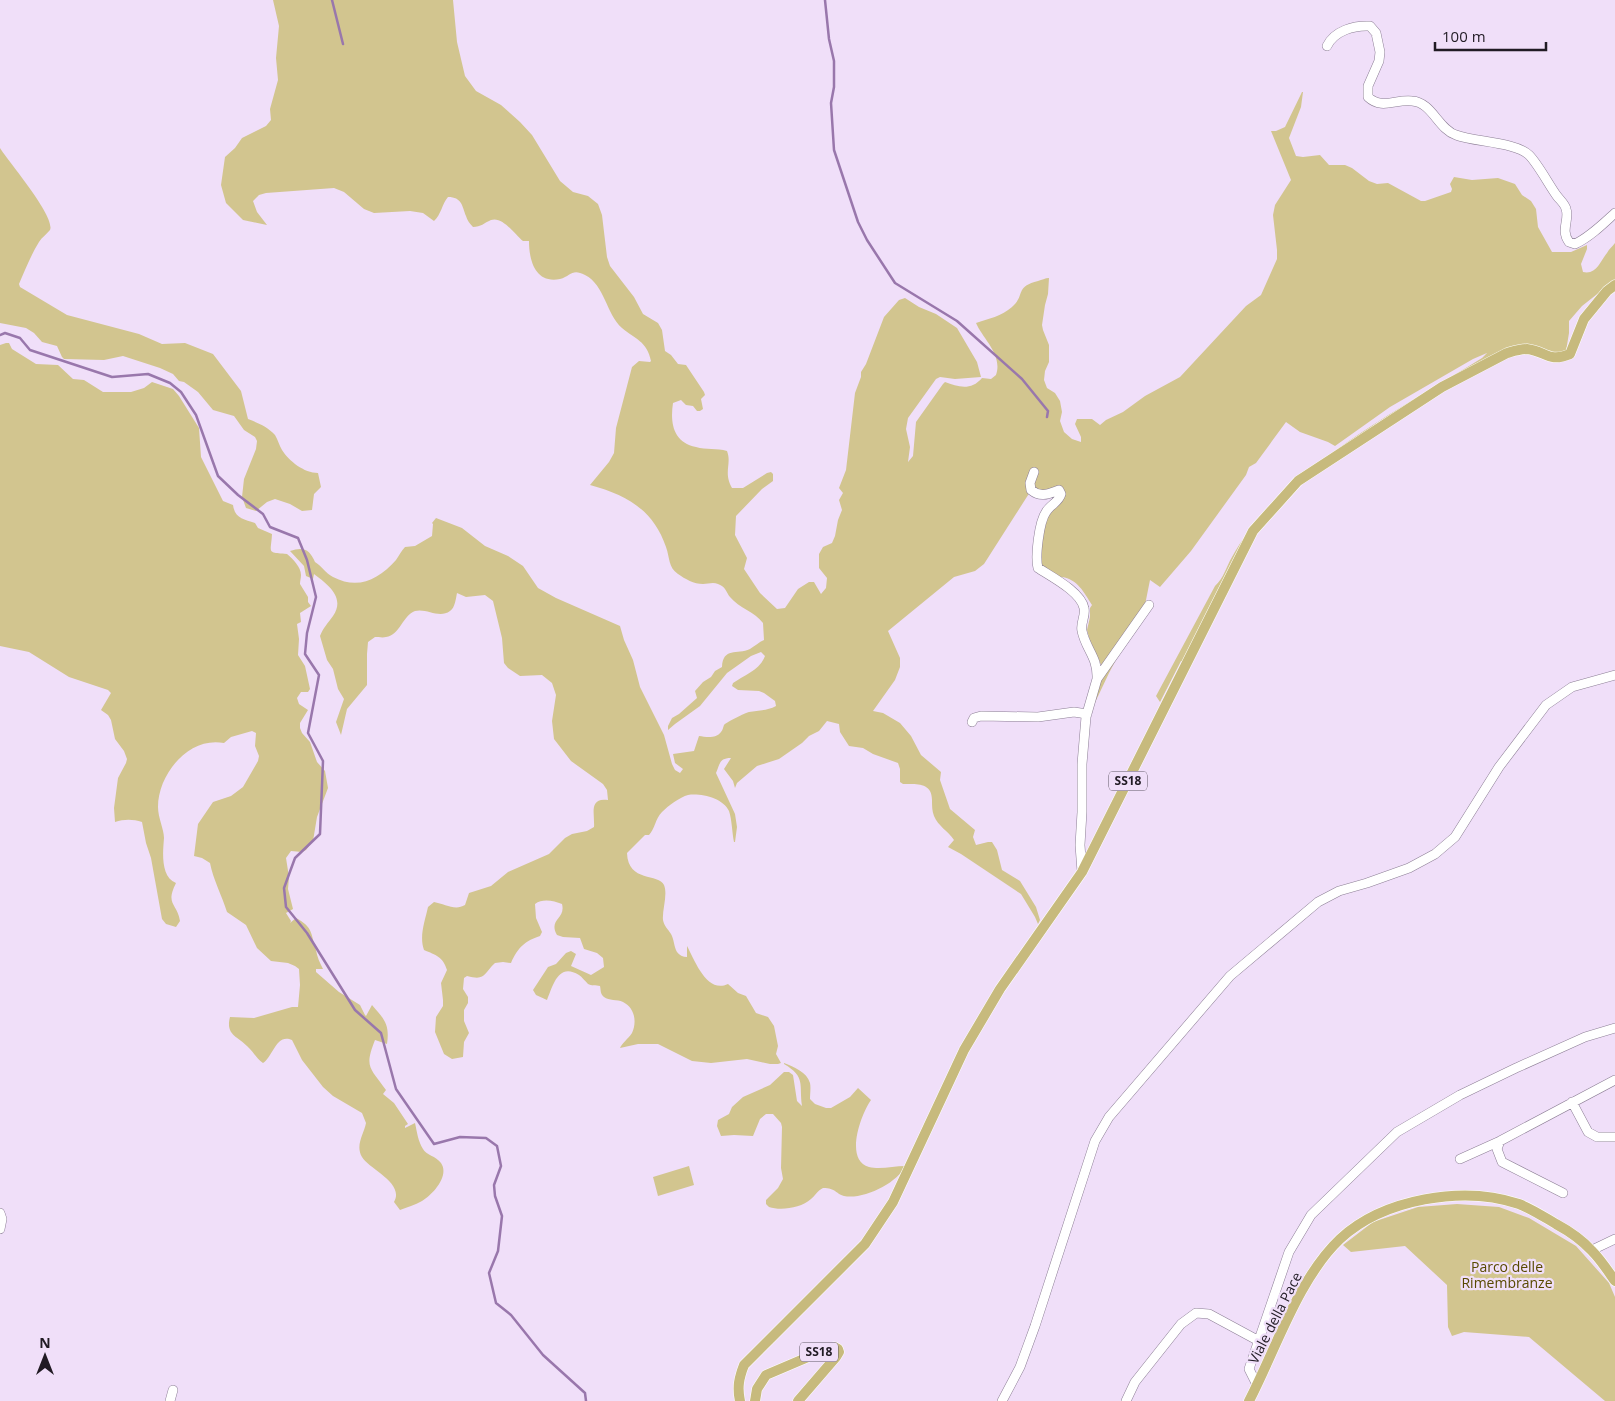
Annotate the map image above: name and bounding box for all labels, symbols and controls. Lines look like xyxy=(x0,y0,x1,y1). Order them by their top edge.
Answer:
scale bar xyxy=(1435,20,1546,52)
text: 100 m xyxy=(1442,26,1486,46)
road number: SS18 xyxy=(1109,771,1147,790)
park label: Parco delle Rimembranze xyxy=(1461,1257,1553,1292)
street label: Viale della Pace xyxy=(1243,1269,1306,1367)
north arrow xyxy=(20,1331,70,1381)
text: N xyxy=(39,1333,51,1352)
road number: SS18 xyxy=(800,1342,838,1361)

